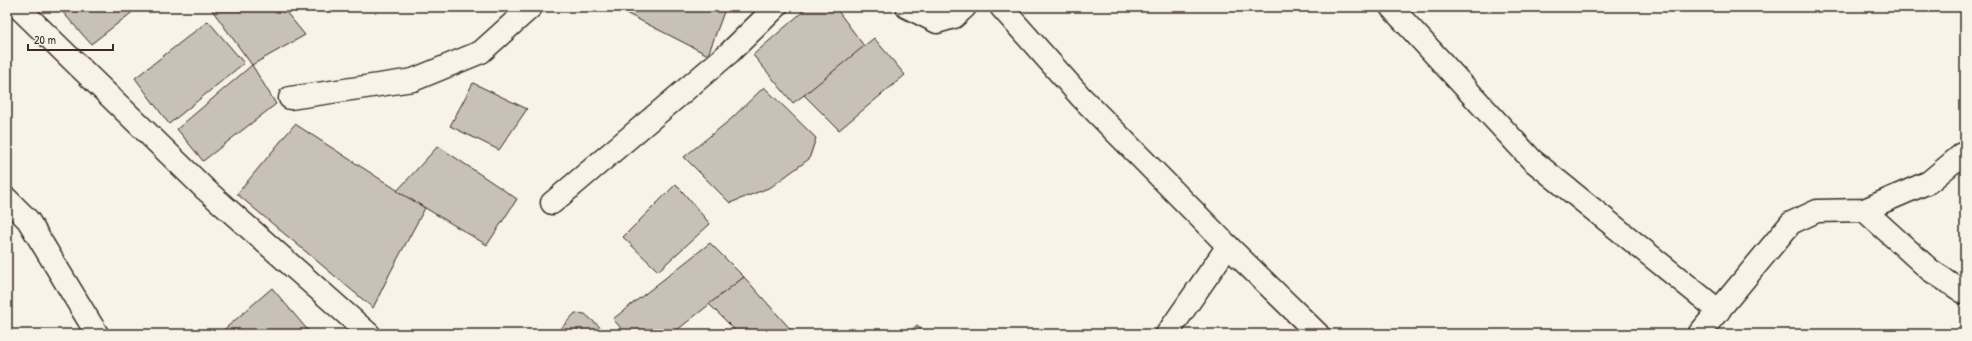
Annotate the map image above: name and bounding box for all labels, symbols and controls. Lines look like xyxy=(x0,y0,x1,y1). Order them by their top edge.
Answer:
scale bar xyxy=(28,26,113,52)
text: 20 m xyxy=(34,31,56,48)

